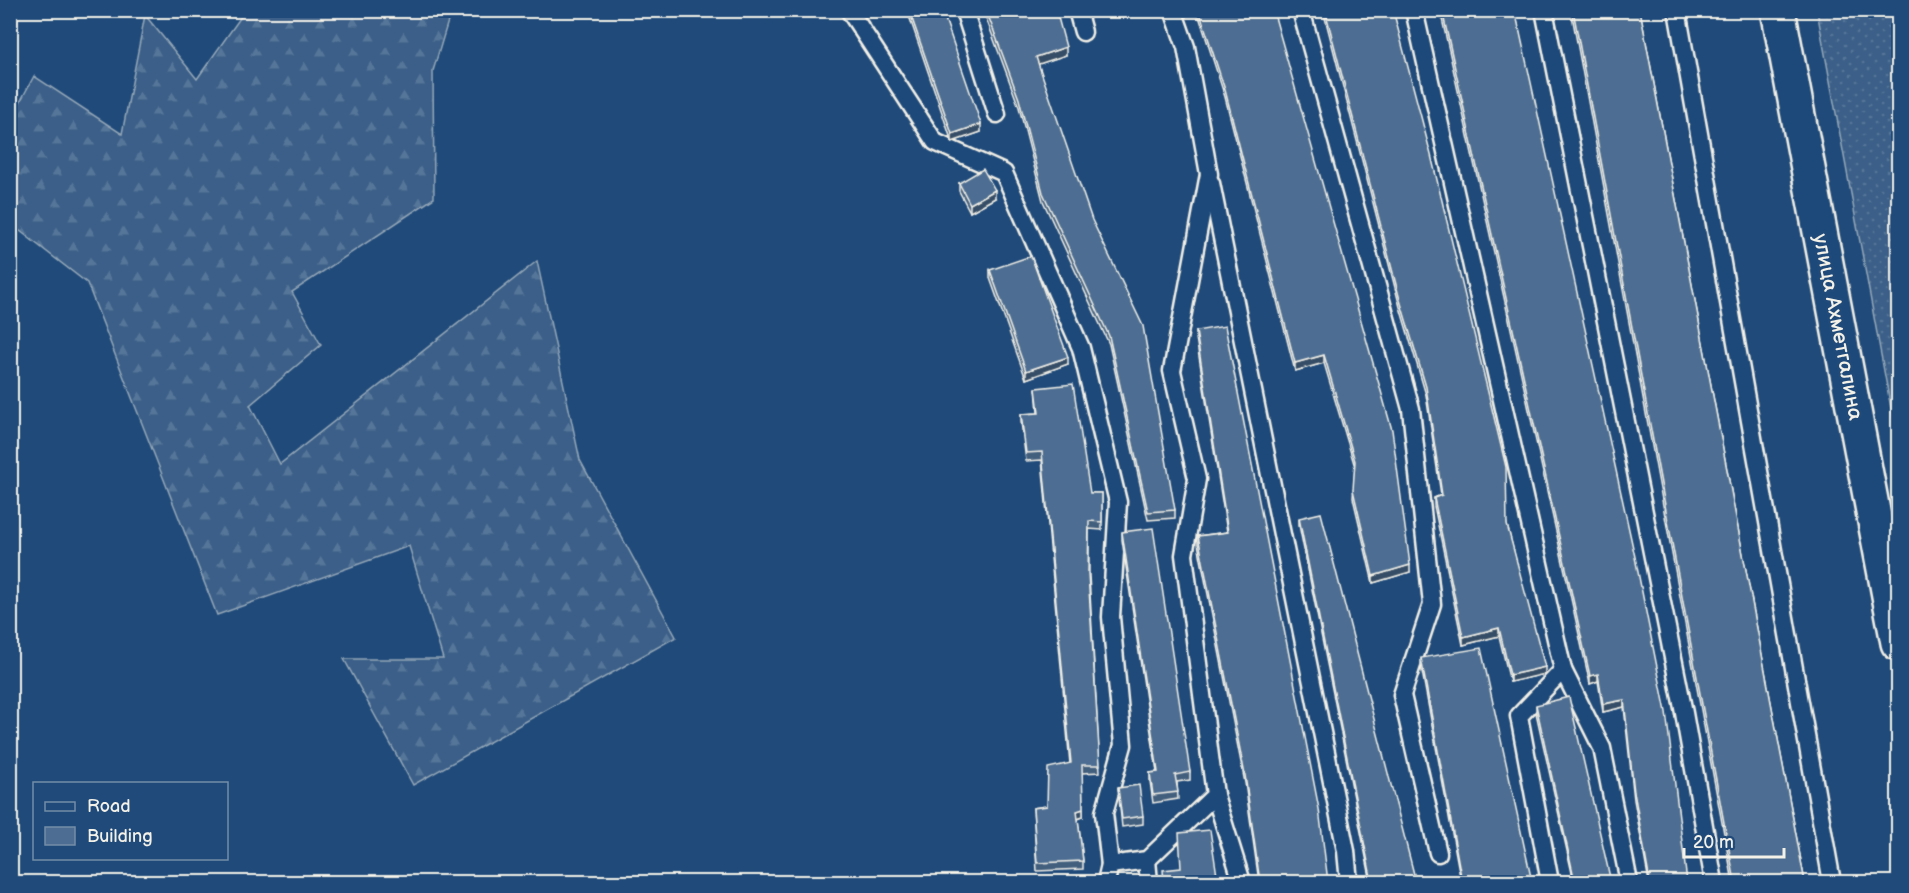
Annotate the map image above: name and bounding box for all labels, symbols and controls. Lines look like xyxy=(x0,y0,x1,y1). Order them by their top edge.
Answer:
street label: улица Ахметгалина xyxy=(1808,232,1868,423)
legend xyxy=(33,782,228,860)
text: Road xyxy=(87,796,131,817)
scale bar xyxy=(1684,821,1784,859)
text: Building xyxy=(87,826,153,847)
text: 20 m xyxy=(1693,832,1734,853)

